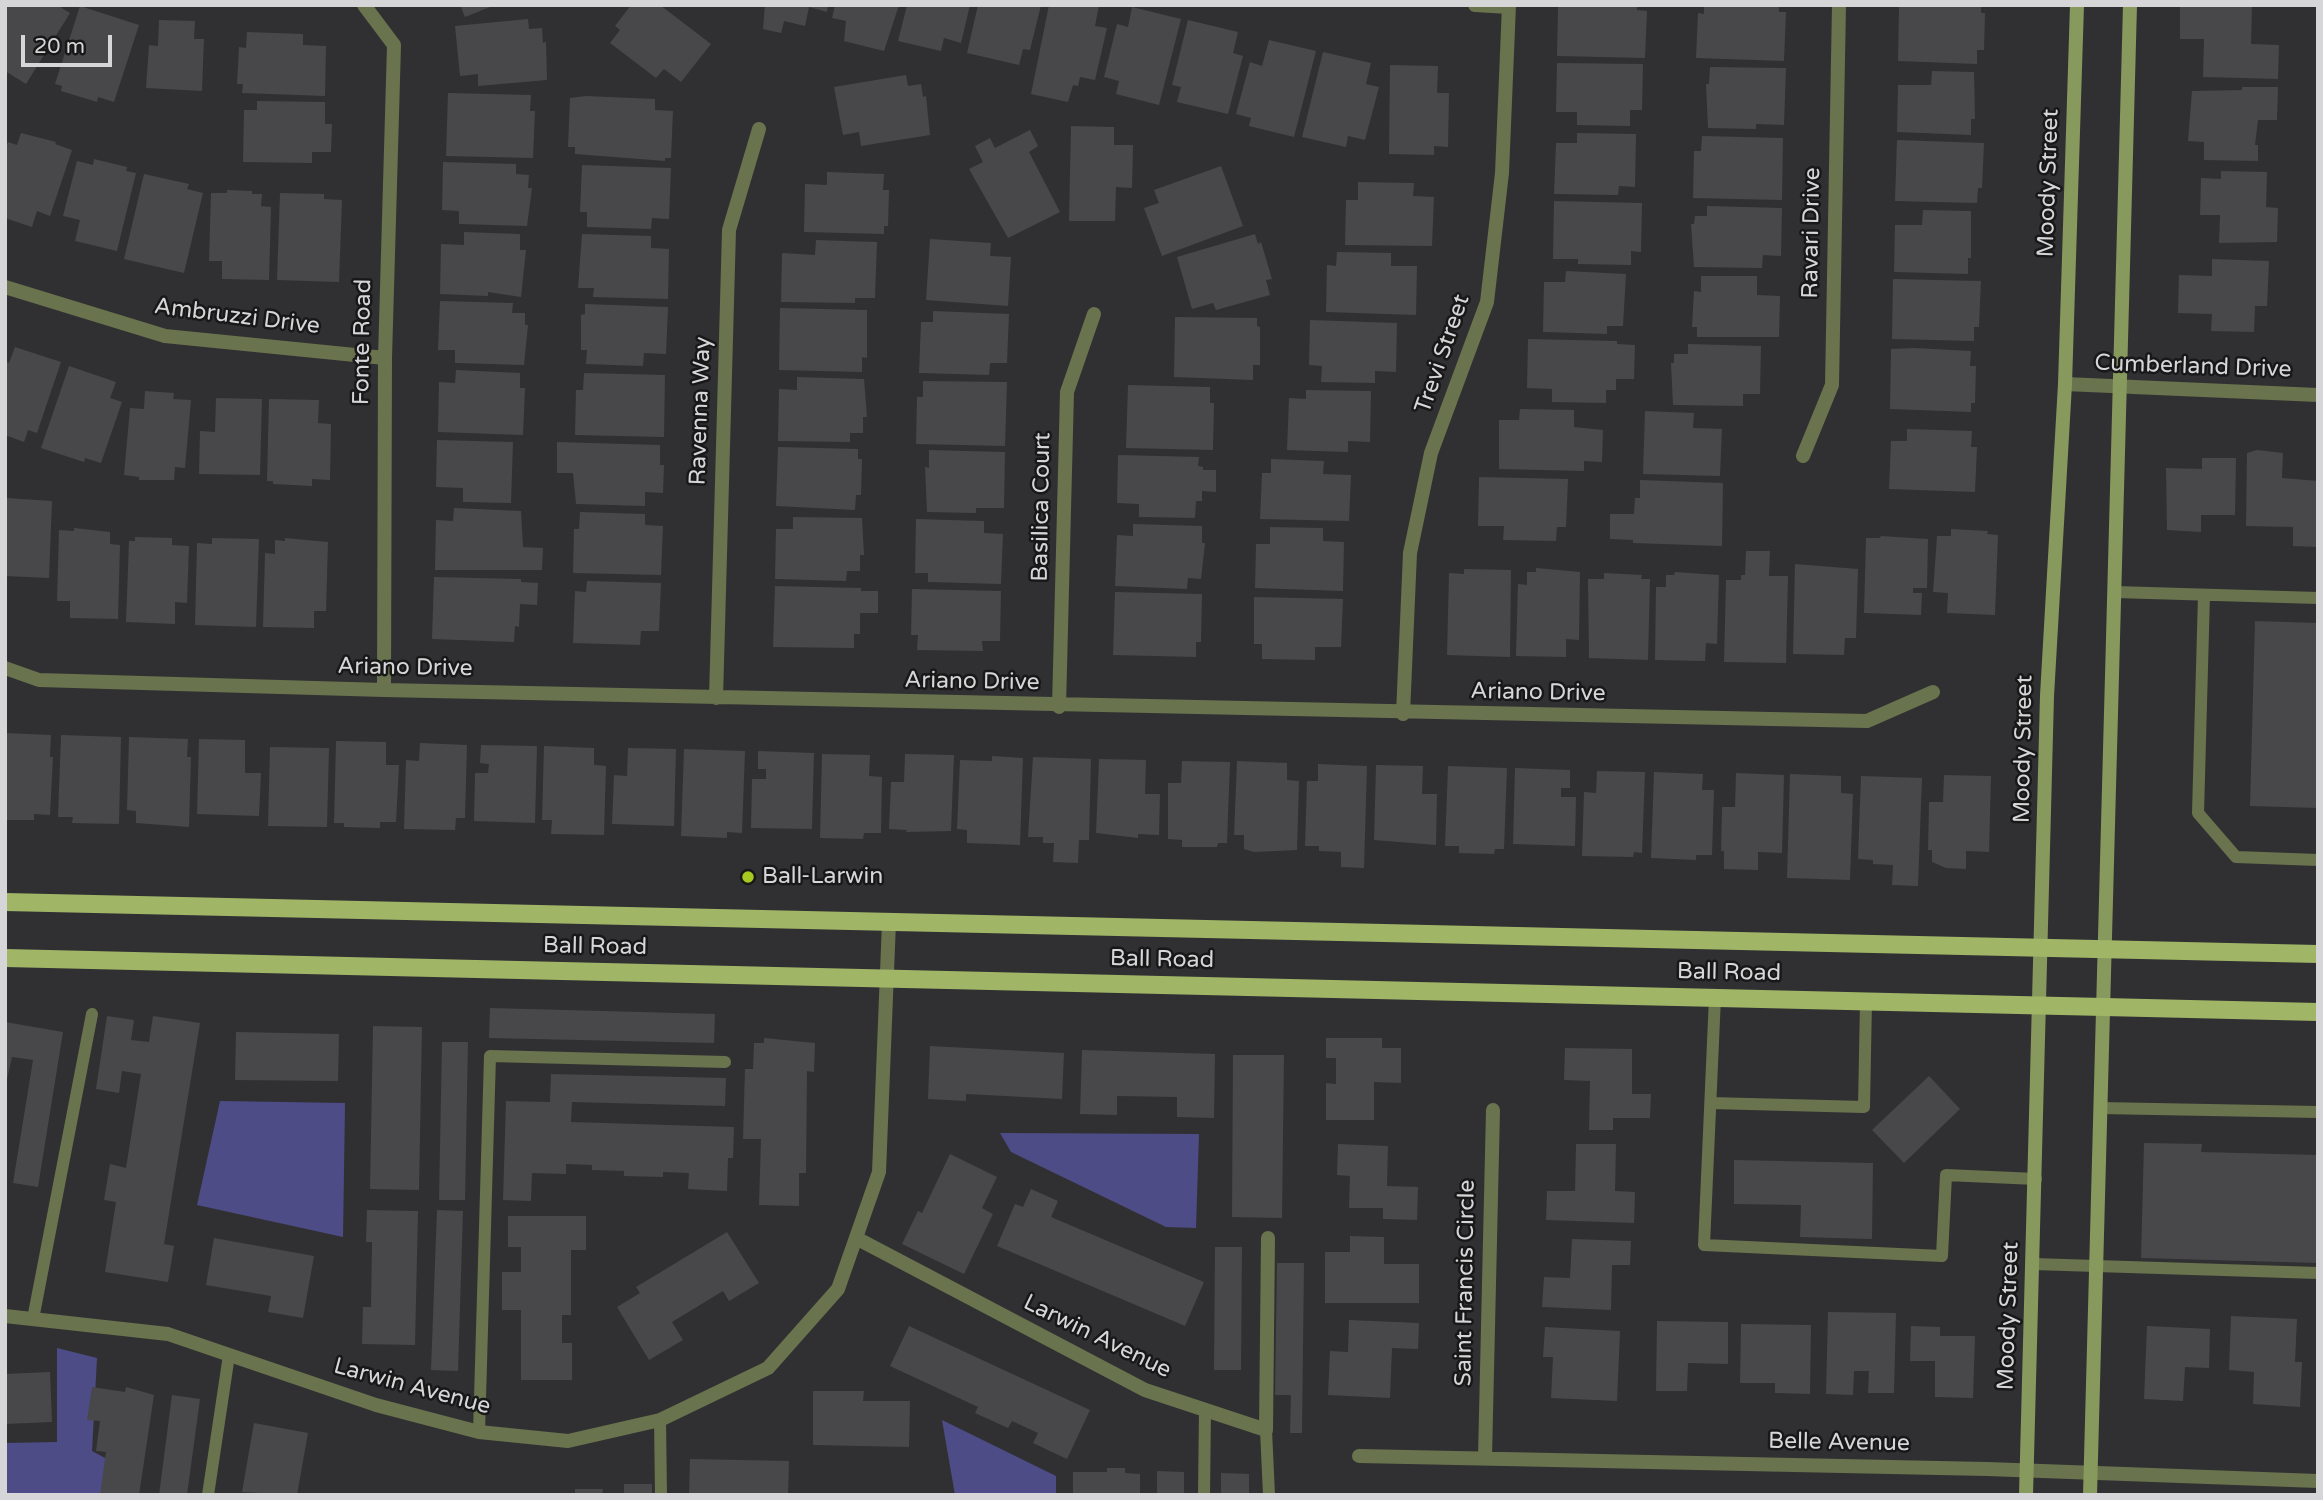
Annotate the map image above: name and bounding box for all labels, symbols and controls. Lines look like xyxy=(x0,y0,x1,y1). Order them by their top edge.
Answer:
scale bar xyxy=(24,21,116,65)
text: 20 m xyxy=(34,34,85,59)
street label: Moody Street xyxy=(2033,108,2065,258)
street label: Ravari Drive xyxy=(1797,167,1827,299)
street label: Fonte Road xyxy=(348,279,378,405)
street label: Trevi Street xyxy=(1410,291,1476,417)
street label: Ambruzzi Drive xyxy=(153,293,321,341)
street label: Ravenna Way xyxy=(685,336,717,486)
street label: Cumberland Drive xyxy=(2094,350,2292,384)
street label: Basilica Court xyxy=(1027,432,1057,582)
street label: Ariano Drive xyxy=(337,653,473,683)
street label: Ariano Drive xyxy=(904,667,1040,697)
street label: Moody Street xyxy=(2009,675,2039,823)
street label: Ariano Drive xyxy=(1470,678,1606,708)
place label: Ball-Larwin xyxy=(762,863,883,891)
marker: Ball-Larwin xyxy=(740,869,756,885)
street label: Ball Road xyxy=(543,932,647,962)
street label: Ball Road xyxy=(1110,945,1214,975)
street label: Ball Road xyxy=(1677,958,1781,988)
street label: Saint Francis Circle xyxy=(1450,1179,1482,1387)
street label: Moody Street xyxy=(1993,1241,2025,1391)
street label: Larwin Avenue xyxy=(1018,1289,1176,1385)
street label: Larwin Avenue xyxy=(331,1353,493,1421)
street label: Belle Avenue xyxy=(1768,1428,1910,1458)

